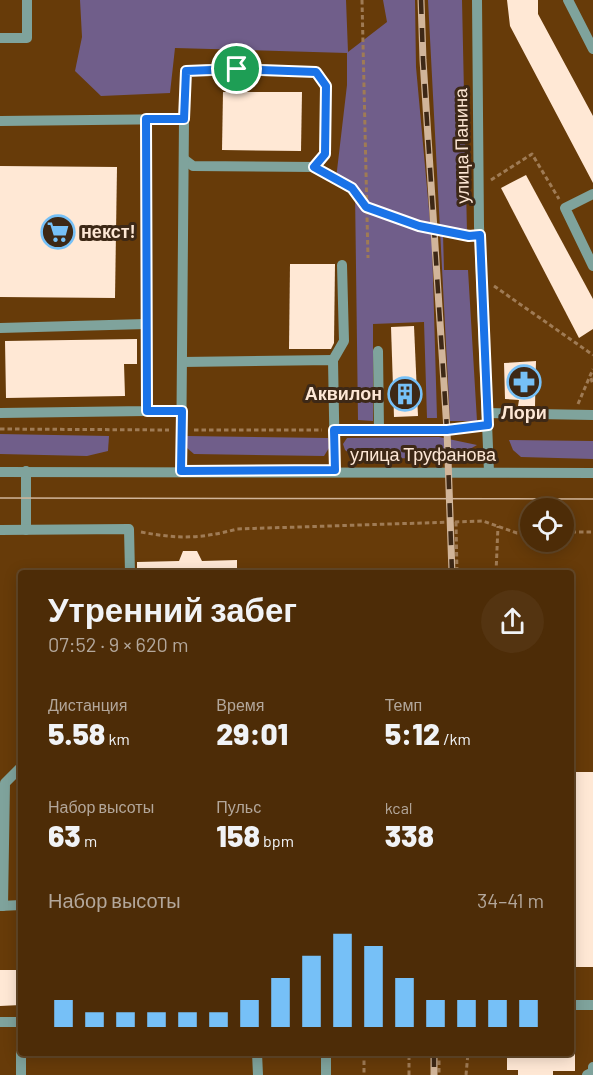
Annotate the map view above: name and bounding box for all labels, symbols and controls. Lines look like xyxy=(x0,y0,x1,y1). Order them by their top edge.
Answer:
pin xyxy=(211,43,262,94)
icon: arrive xyxy=(220,52,253,85)
street label: улица Панина xyxy=(449,87,473,204)
supermarket icon: некст! xyxy=(40,214,76,250)
place label: некст! xyxy=(81,220,136,242)
pharmacy icon: Лори xyxy=(506,364,542,400)
building icon: Аквилон xyxy=(387,376,423,412)
place label: Аквилон xyxy=(305,382,382,404)
place label: Лори xyxy=(501,401,547,423)
street label: улица Труфанова xyxy=(350,443,497,465)
map controls xyxy=(520,498,574,552)
button: locate xyxy=(520,498,574,552)
text: Утренний забег xyxy=(48,589,297,629)
button: share xyxy=(481,590,544,653)
text: 07:52 · 9 × 620 m xyxy=(48,632,188,656)
text: Дистанция xyxy=(48,695,127,714)
text: Время xyxy=(216,695,264,714)
text: Темп xyxy=(385,695,422,714)
text: 5.58 xyxy=(48,715,105,751)
text: 29:01 xyxy=(216,715,288,751)
text: 5:12 xyxy=(385,715,440,751)
text: km xyxy=(105,729,130,748)
text: /km xyxy=(440,729,471,748)
text: Набор высоты xyxy=(48,797,154,816)
text: Пульс xyxy=(216,797,261,816)
text: kcal xyxy=(385,798,413,817)
text: 63 xyxy=(48,817,81,853)
text: 158 xyxy=(216,817,260,853)
text: 338 xyxy=(385,817,434,853)
text: m xyxy=(81,831,97,850)
text: bpm xyxy=(260,831,294,850)
text: Набор высоты xyxy=(48,888,181,912)
text: 34–41 m xyxy=(477,888,544,912)

